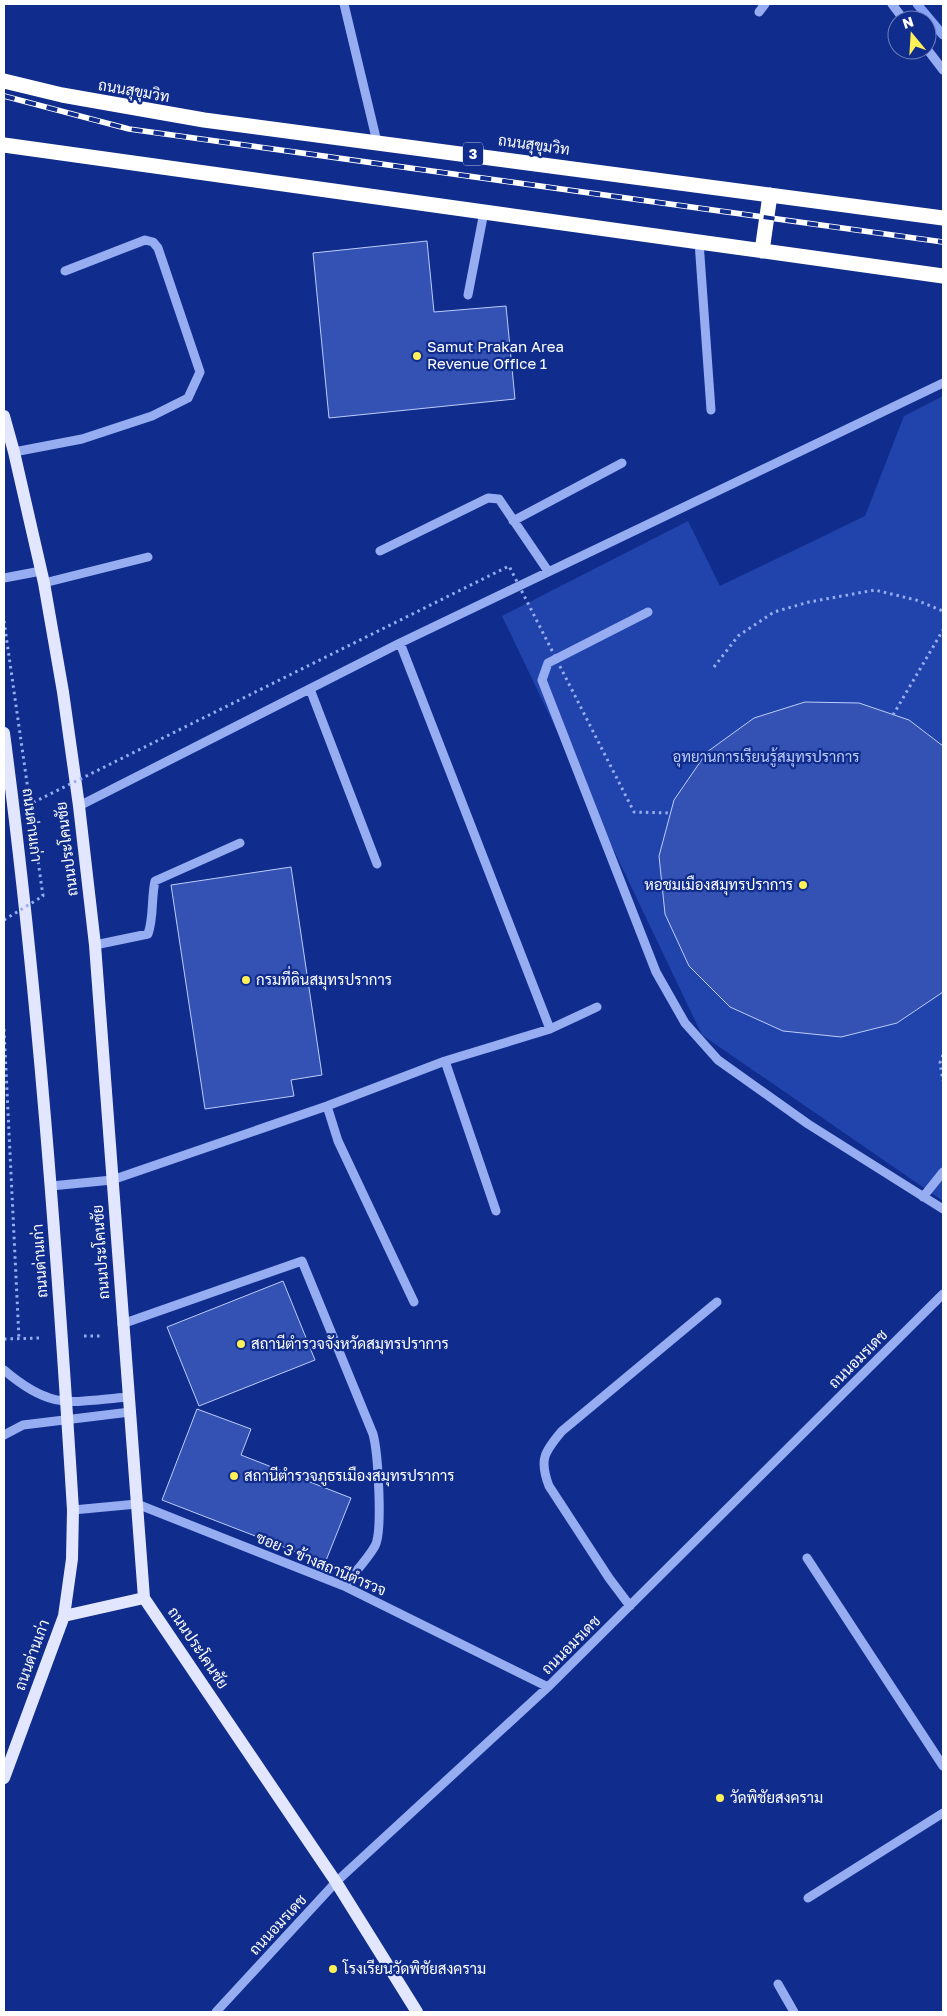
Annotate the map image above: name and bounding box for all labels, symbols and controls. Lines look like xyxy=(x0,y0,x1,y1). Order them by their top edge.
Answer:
north arrow xyxy=(887,10,937,60)
text: N xyxy=(900,12,916,32)
street label: ถนนสุขุมวิท xyxy=(97,75,171,108)
street label: ถนนสุขุมวิท xyxy=(497,130,571,161)
road number: 3 xyxy=(463,142,483,166)
place label: Samut Prakan Area Revenue Office 1 xyxy=(427,337,564,372)
marker: Samut Prakan Area Revenue Office 1 xyxy=(411,350,423,362)
park label: อุทยานการเรียนรู้สมุทรปราการ xyxy=(672,747,860,768)
street label: ถนนด่านเก่า xyxy=(20,787,46,863)
street label: ถนนประโคนชัย xyxy=(51,801,81,897)
place label: หอชมเมืองสมุทรปราการ xyxy=(644,875,793,896)
marker: หอชมเมืองสมุทรปราการ xyxy=(797,879,809,891)
place label: กรมที่ดินสมุทรปราการ xyxy=(256,965,392,991)
marker: กรมที่ดินสมุทรปราการ xyxy=(240,974,252,986)
street label: ถนนประโคนชัย xyxy=(88,1204,112,1300)
street label: ถนนด่านเก่า xyxy=(27,1223,51,1299)
street label: ถนนอมรเดช xyxy=(824,1325,890,1391)
place label: สถานีตำรวจจังหวัดสมุทรปราการ xyxy=(251,1334,449,1355)
marker: สถานีตำรวจจังหวัดสมุทรปราการ xyxy=(235,1338,247,1350)
place label: สถานีตำรวจภูธรเมืองสมุทรปราการ xyxy=(244,1466,455,1487)
marker: สถานีตำรวจภูธรเมืองสมุทรปราการ xyxy=(228,1470,240,1482)
street label: ซอย 3 ข้างสถานีตำรวจ xyxy=(254,1527,389,1599)
street label: ถนนประโคนชัย xyxy=(165,1603,233,1692)
street label: ถนนอมรเดช xyxy=(537,1611,603,1677)
street label: ถนนด่านเก่า xyxy=(10,1617,52,1693)
place label: วัดพิชัยสงคราม xyxy=(730,1788,823,1806)
marker: วัดพิชัยสงคราม xyxy=(714,1792,726,1804)
street label: ถนนอมรเดช xyxy=(245,1890,310,1958)
place label: โรงเรียนวัดพิชัยสงคราม xyxy=(342,1959,486,1977)
marker: โรงเรียนวัดพิชัยสงคราม xyxy=(327,1963,339,1975)

